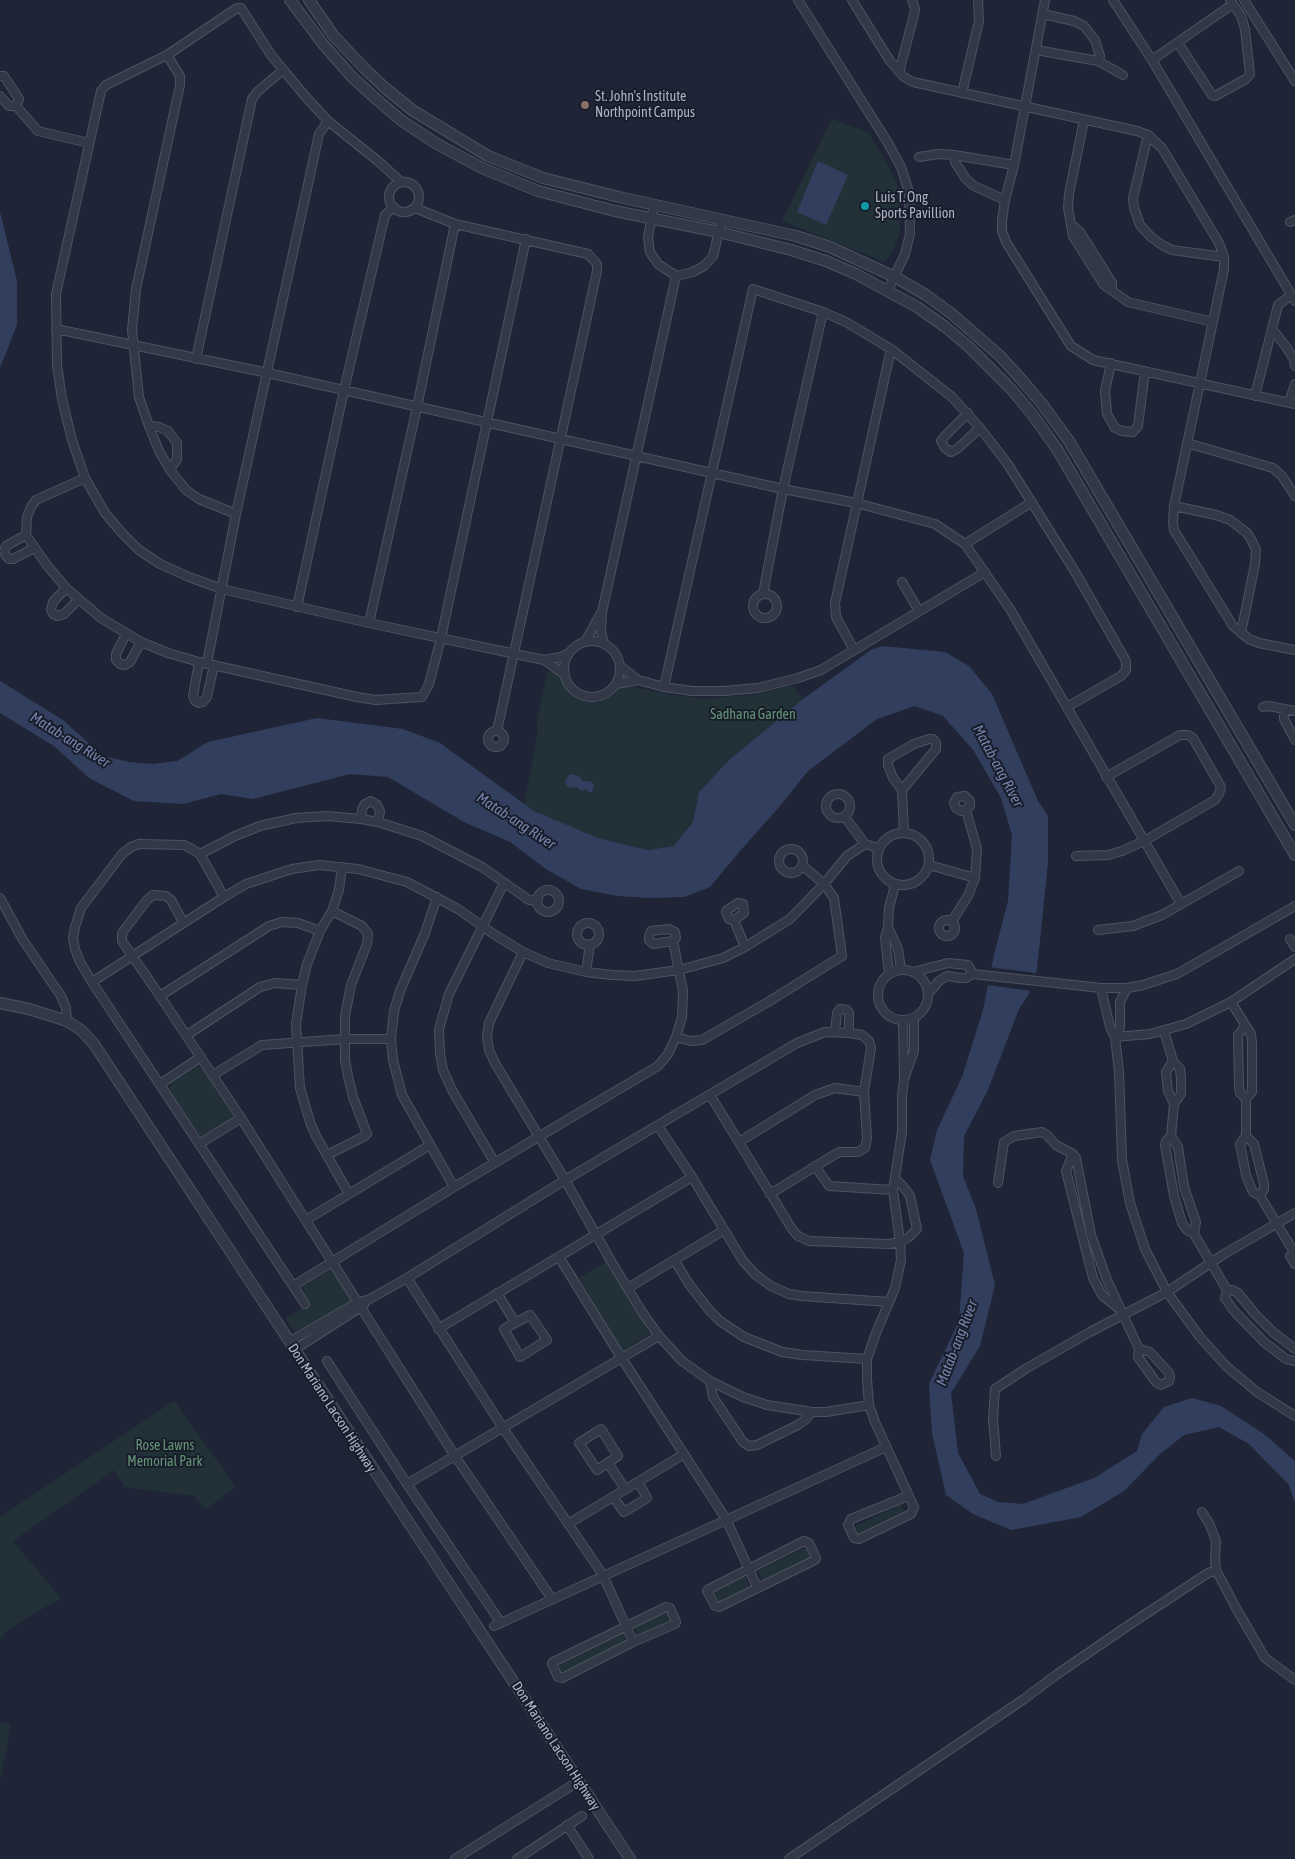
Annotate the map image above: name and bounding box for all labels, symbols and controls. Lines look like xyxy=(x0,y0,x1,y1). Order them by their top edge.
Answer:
place label: St. John's Institute Northpoint Campus xyxy=(595,89,695,121)
marker: St. John's Institute Northpoint Campus xyxy=(579,99,591,111)
place label: Luis T. Ong Sports Pavillion xyxy=(875,190,955,222)
marker: Luis T. Ong Sports Pavillion xyxy=(859,200,871,212)
park label: Sadhana Garden xyxy=(710,707,796,723)
water label: Matab-ang River xyxy=(27,708,113,772)
water label: Matab-ang River xyxy=(969,722,1027,810)
water label: Matab-ang River xyxy=(473,789,559,853)
water label: Matab-ang River xyxy=(932,1297,982,1389)
street label: Don Mariano Lacson Highway xyxy=(284,1340,380,1476)
park label: Rose Lawns Memorial Park xyxy=(127,1438,203,1470)
street label: Don Mariano Lacson Highway xyxy=(508,1678,604,1814)

